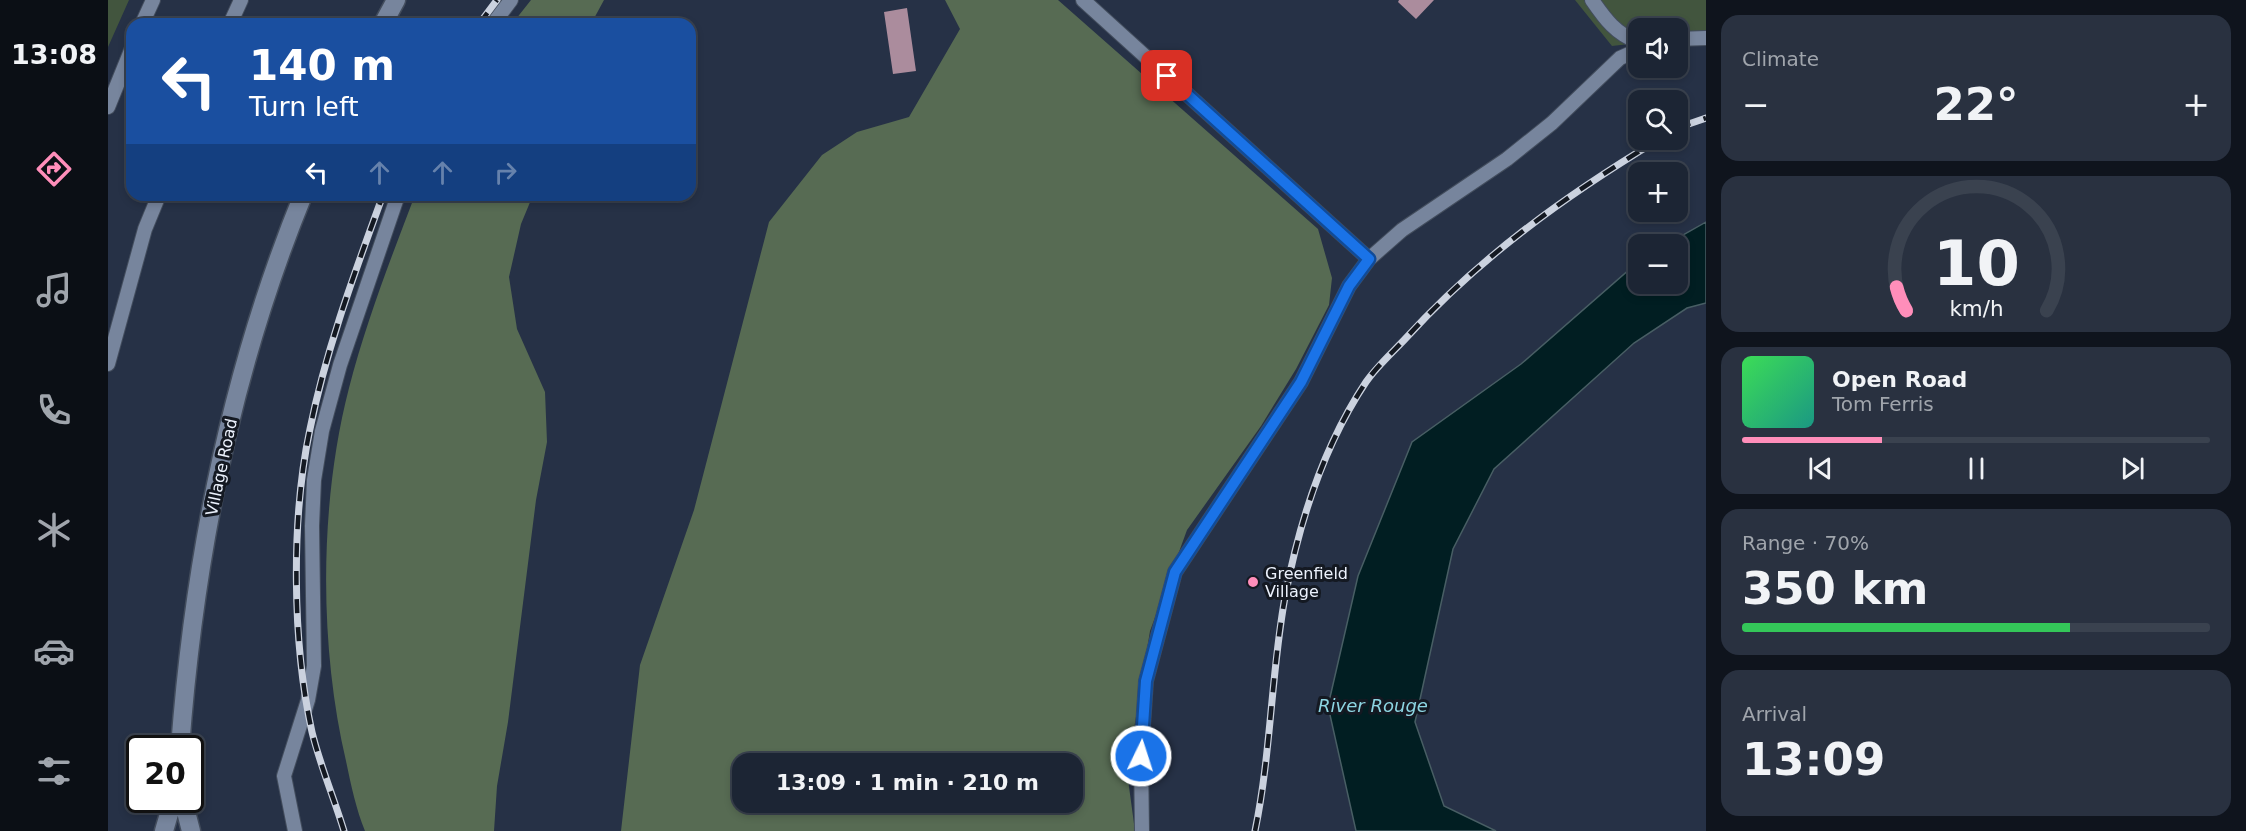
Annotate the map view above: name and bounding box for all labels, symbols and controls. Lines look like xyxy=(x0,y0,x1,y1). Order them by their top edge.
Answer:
map controls xyxy=(1628,18,1688,294)
button: sound xyxy=(1628,18,1688,78)
text: 13:08 xyxy=(11,39,97,70)
text: 140 m xyxy=(249,41,395,90)
icon: left xyxy=(150,42,228,120)
text: Climate xyxy=(1742,47,1819,71)
pin xyxy=(1141,50,1192,101)
icon: arrive xyxy=(1150,59,1183,92)
text: 22° xyxy=(1933,78,2019,131)
text: − xyxy=(1742,85,1770,124)
text: + xyxy=(2182,85,2210,124)
button: search xyxy=(1628,90,1688,150)
text: Turn left xyxy=(249,91,359,122)
icon: directions xyxy=(33,148,75,190)
icon: left xyxy=(300,156,333,189)
icon: ahead xyxy=(363,156,396,189)
icon: ahead xyxy=(426,156,459,189)
icon: right xyxy=(489,156,522,189)
button: + xyxy=(1628,162,1688,222)
text: 10 xyxy=(1933,227,2019,300)
button: − xyxy=(1628,234,1688,294)
icon: music xyxy=(33,269,75,311)
text: km/h xyxy=(1949,297,2003,322)
text: Open Road xyxy=(1832,367,1967,392)
icon: phone xyxy=(33,389,75,431)
text: Tom Ferris xyxy=(1832,392,1934,416)
street label: Village Road xyxy=(202,417,241,517)
icon: previous xyxy=(1804,452,1837,485)
icon: pause xyxy=(1960,452,1993,485)
icon: next xyxy=(2116,452,2149,485)
icon: climate xyxy=(33,509,75,551)
text: Range · 70% xyxy=(1742,531,1869,555)
text: 350 km xyxy=(1742,562,1928,615)
place label: Greenfield Village xyxy=(1265,564,1348,601)
marker: Greenfield Village xyxy=(1246,575,1260,589)
icon: car xyxy=(33,630,75,672)
water label: River Rouge xyxy=(1318,695,1428,716)
text: Arrival xyxy=(1742,702,1807,726)
position arrow xyxy=(1109,724,1173,788)
text: 13:09 xyxy=(1742,733,1885,786)
speed limit sign: 20 xyxy=(126,735,204,813)
icon: filters xyxy=(33,750,75,792)
text: 13:09 · 1 min · 210 m xyxy=(776,770,1039,795)

